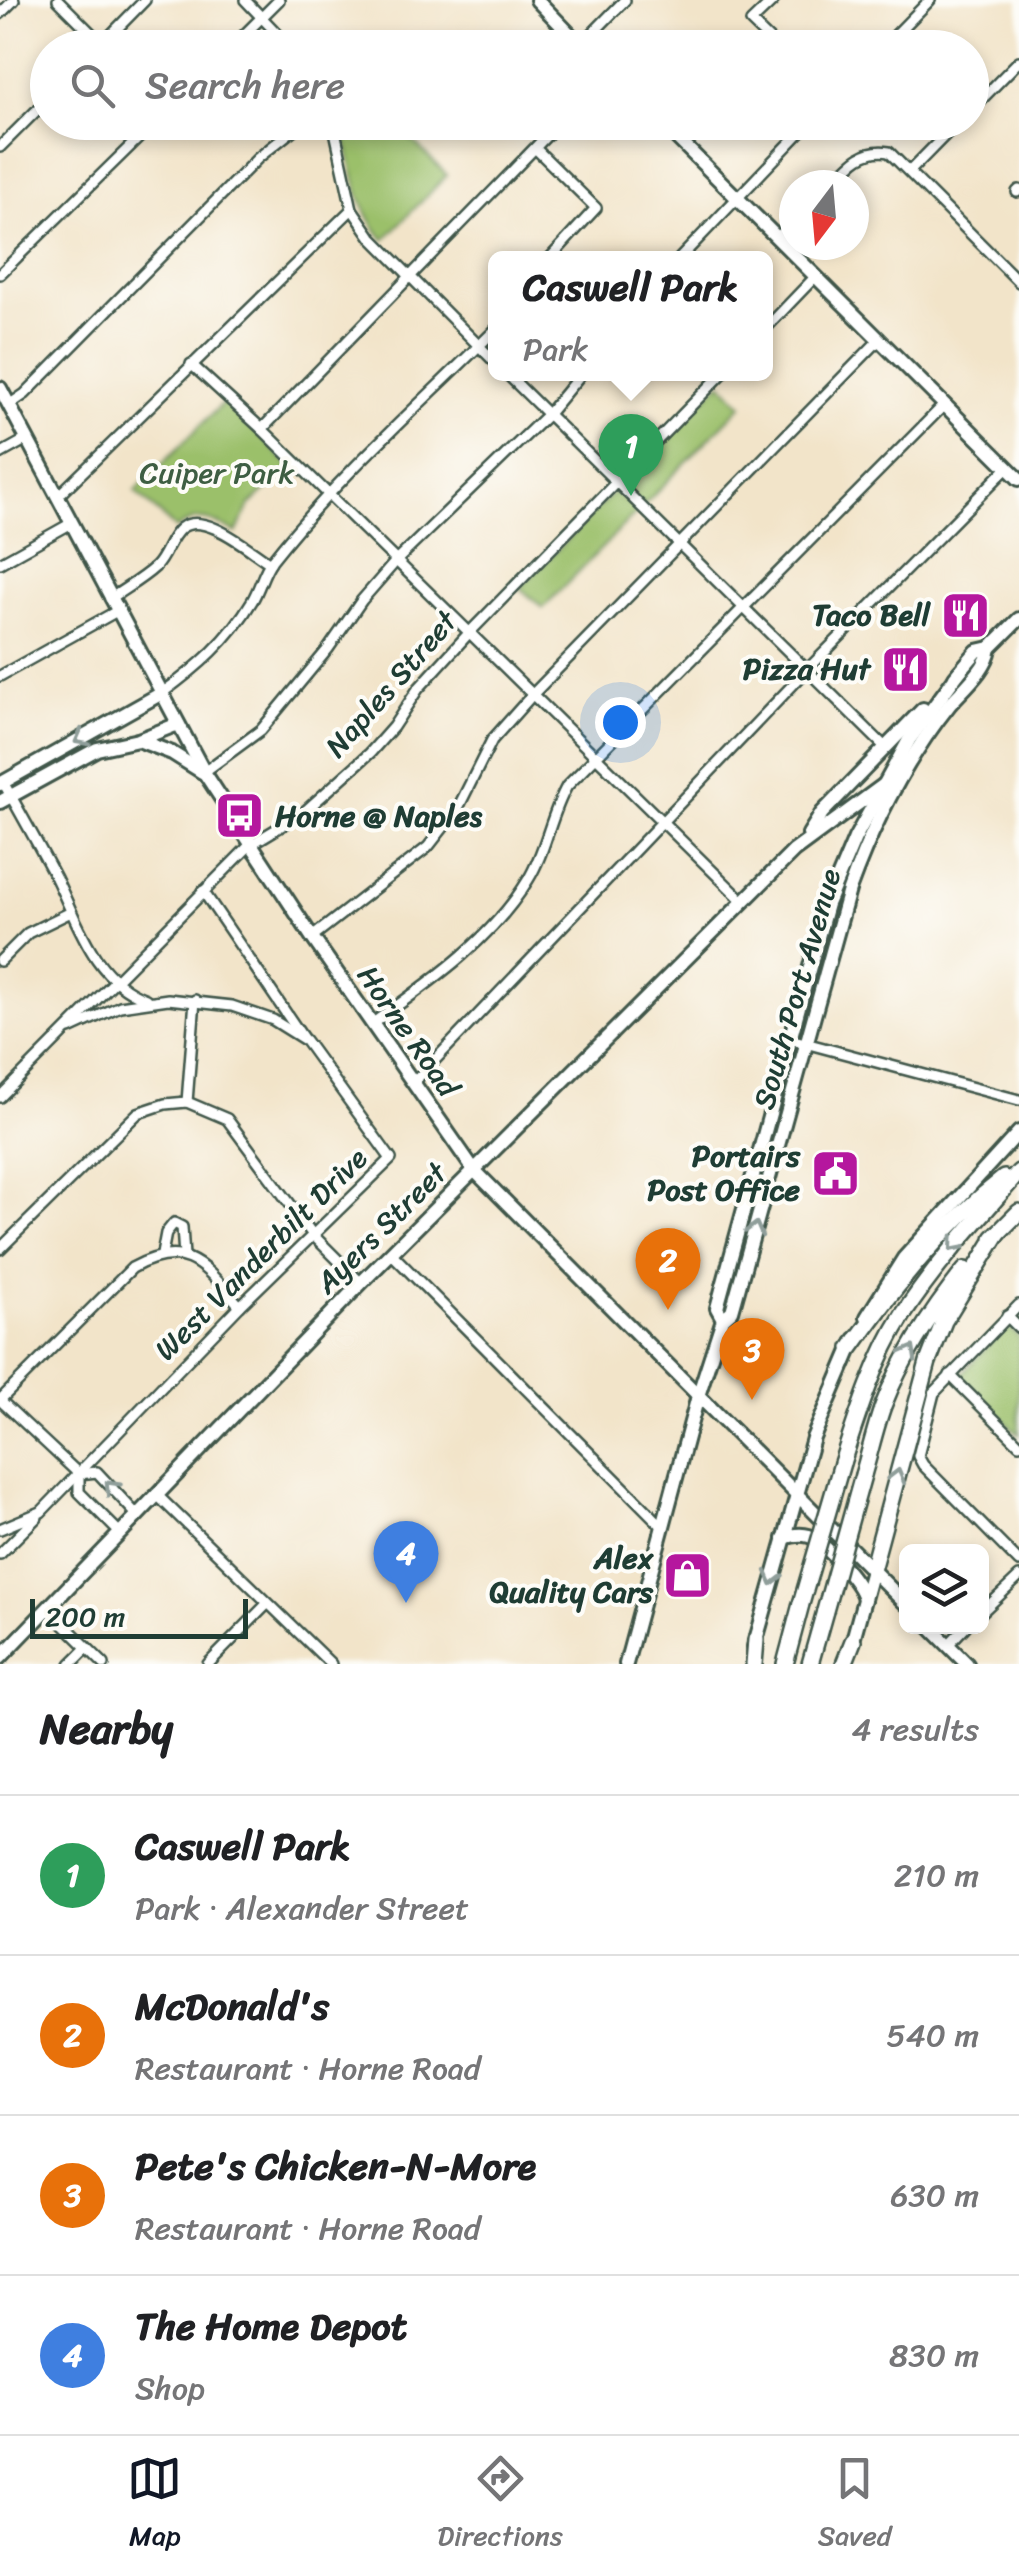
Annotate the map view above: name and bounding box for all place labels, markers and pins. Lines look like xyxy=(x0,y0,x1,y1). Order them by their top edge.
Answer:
pin: 1 xyxy=(598,414,664,496)
place label: Taco Bell xyxy=(812,588,931,642)
restaurant icon: Taco Bell xyxy=(939,589,991,641)
place label: Pizza Hut xyxy=(743,642,872,696)
restaurant icon: Pizza Hut xyxy=(879,643,931,695)
place label: Horne @ Naples xyxy=(275,789,483,843)
bus stop icon: Horne @ Naples xyxy=(214,790,266,842)
place label: Portairs Post Office xyxy=(647,1129,801,1217)
public building icon: Portairs Post Office xyxy=(809,1147,861,1199)
pin: 2 xyxy=(636,1228,700,1310)
pin: 3 xyxy=(720,1318,784,1400)
pin: 4 xyxy=(374,1520,438,1603)
place label: Alex Quality Cars xyxy=(489,1531,655,1619)
shop icon: Alex Quality Cars xyxy=(662,1549,714,1601)

